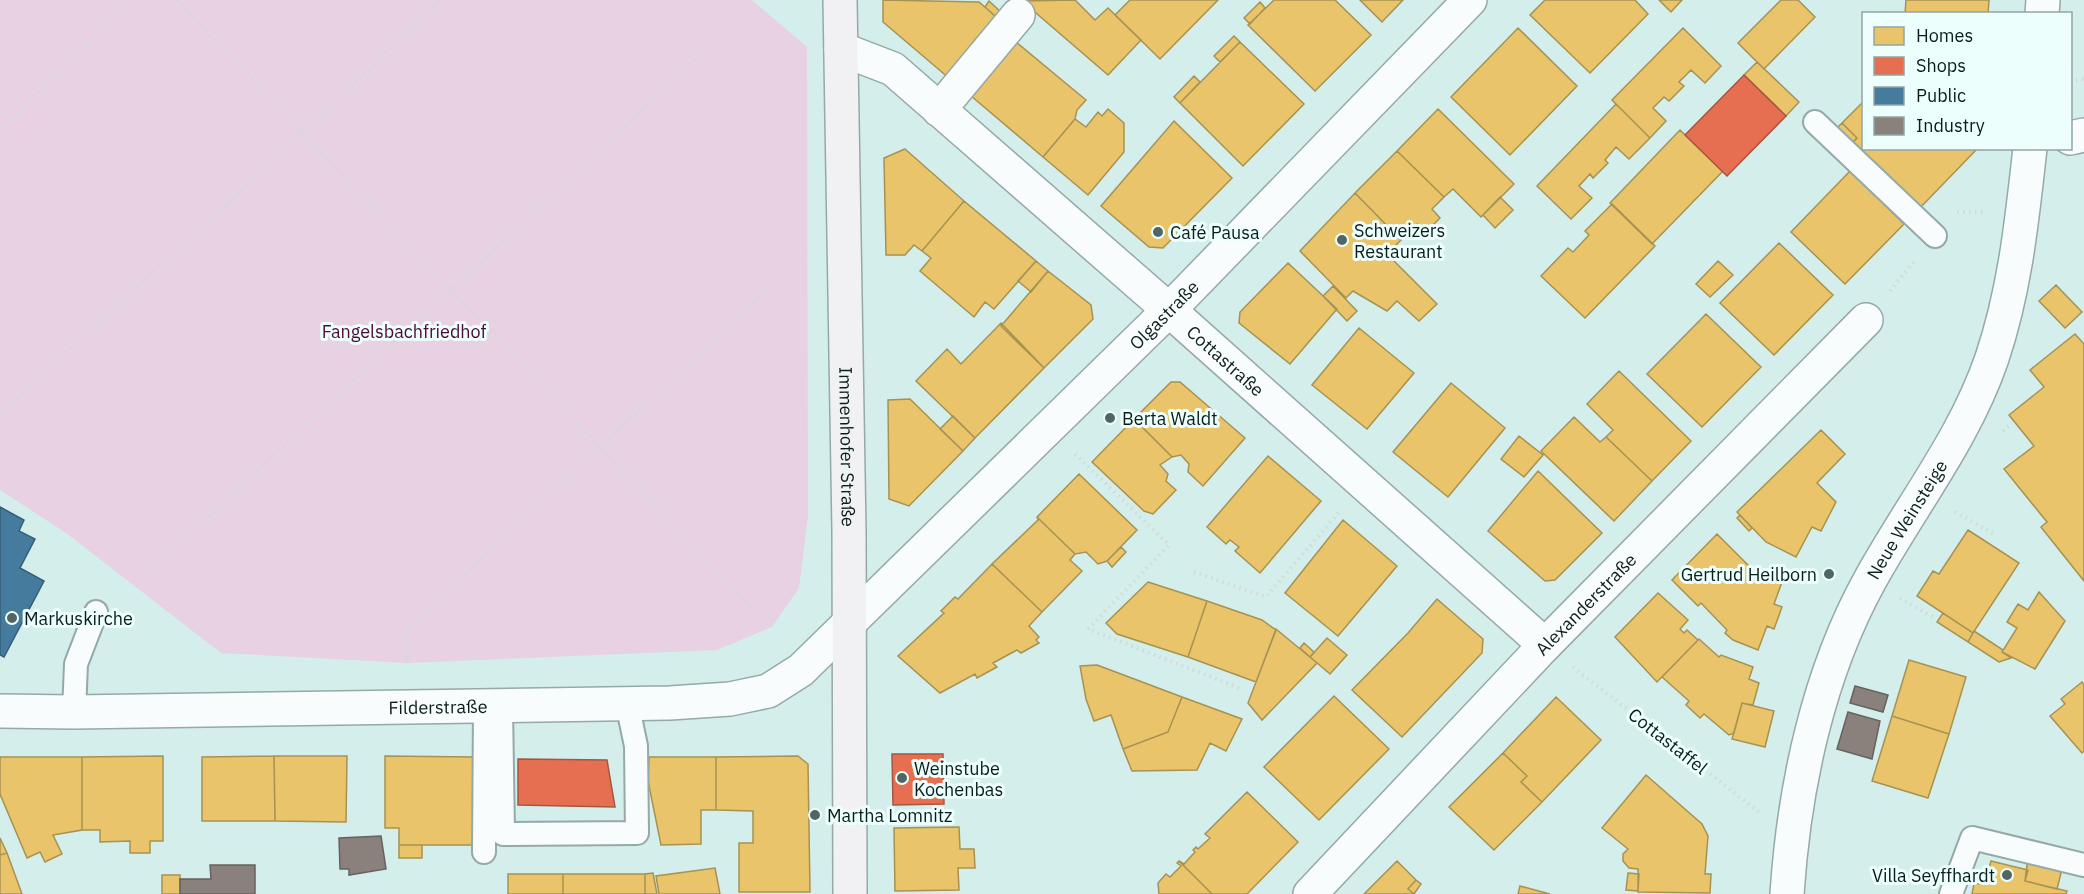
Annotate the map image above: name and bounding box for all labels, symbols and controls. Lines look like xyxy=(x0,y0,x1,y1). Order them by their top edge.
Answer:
legend xyxy=(1862,12,2072,150)
text: Homes xyxy=(1916,24,1973,47)
text: Shops xyxy=(1916,54,1966,77)
text: Public xyxy=(1916,84,1966,107)
text: Industry xyxy=(1916,114,1985,137)
place label: Schweizers Restaurant xyxy=(1354,219,1445,263)
place label: Café Pausa xyxy=(1170,221,1260,244)
marker: Café Pausa xyxy=(1151,225,1165,239)
marker: Schweizers Restaurant xyxy=(1335,233,1349,247)
street label: Olgastraße xyxy=(1124,275,1204,354)
park label: Fangelsbachfriedhof xyxy=(322,320,487,343)
street label: Cottastraße xyxy=(1182,320,1269,401)
street label: Immenhofer Straße xyxy=(835,367,860,527)
place label: Berta Waldt xyxy=(1122,407,1218,430)
marker: Berta Waldt xyxy=(1103,411,1117,425)
street label: Neue Weinsteige xyxy=(1861,455,1952,583)
street label: Alexanderstraße xyxy=(1530,548,1641,660)
place label: Gertrud Heilborn xyxy=(1681,563,1817,586)
marker: Gertrud Heilborn xyxy=(1822,567,1836,581)
place label: Markuskirche xyxy=(24,607,133,630)
marker: Markuskirche xyxy=(5,611,19,625)
street label: Filderstraße xyxy=(388,694,488,719)
street label: Cottastaffel xyxy=(1624,703,1712,779)
place label: Weinstube Kochenbas xyxy=(914,757,1003,801)
marker: Weinstube Kochenbas xyxy=(895,771,909,785)
place label: Martha Lomnitz xyxy=(827,804,952,827)
marker: Martha Lomnitz xyxy=(808,808,822,822)
place label: Villa Seyffhardt xyxy=(1872,864,1995,887)
marker: Villa Seyffhardt xyxy=(2000,868,2014,882)

